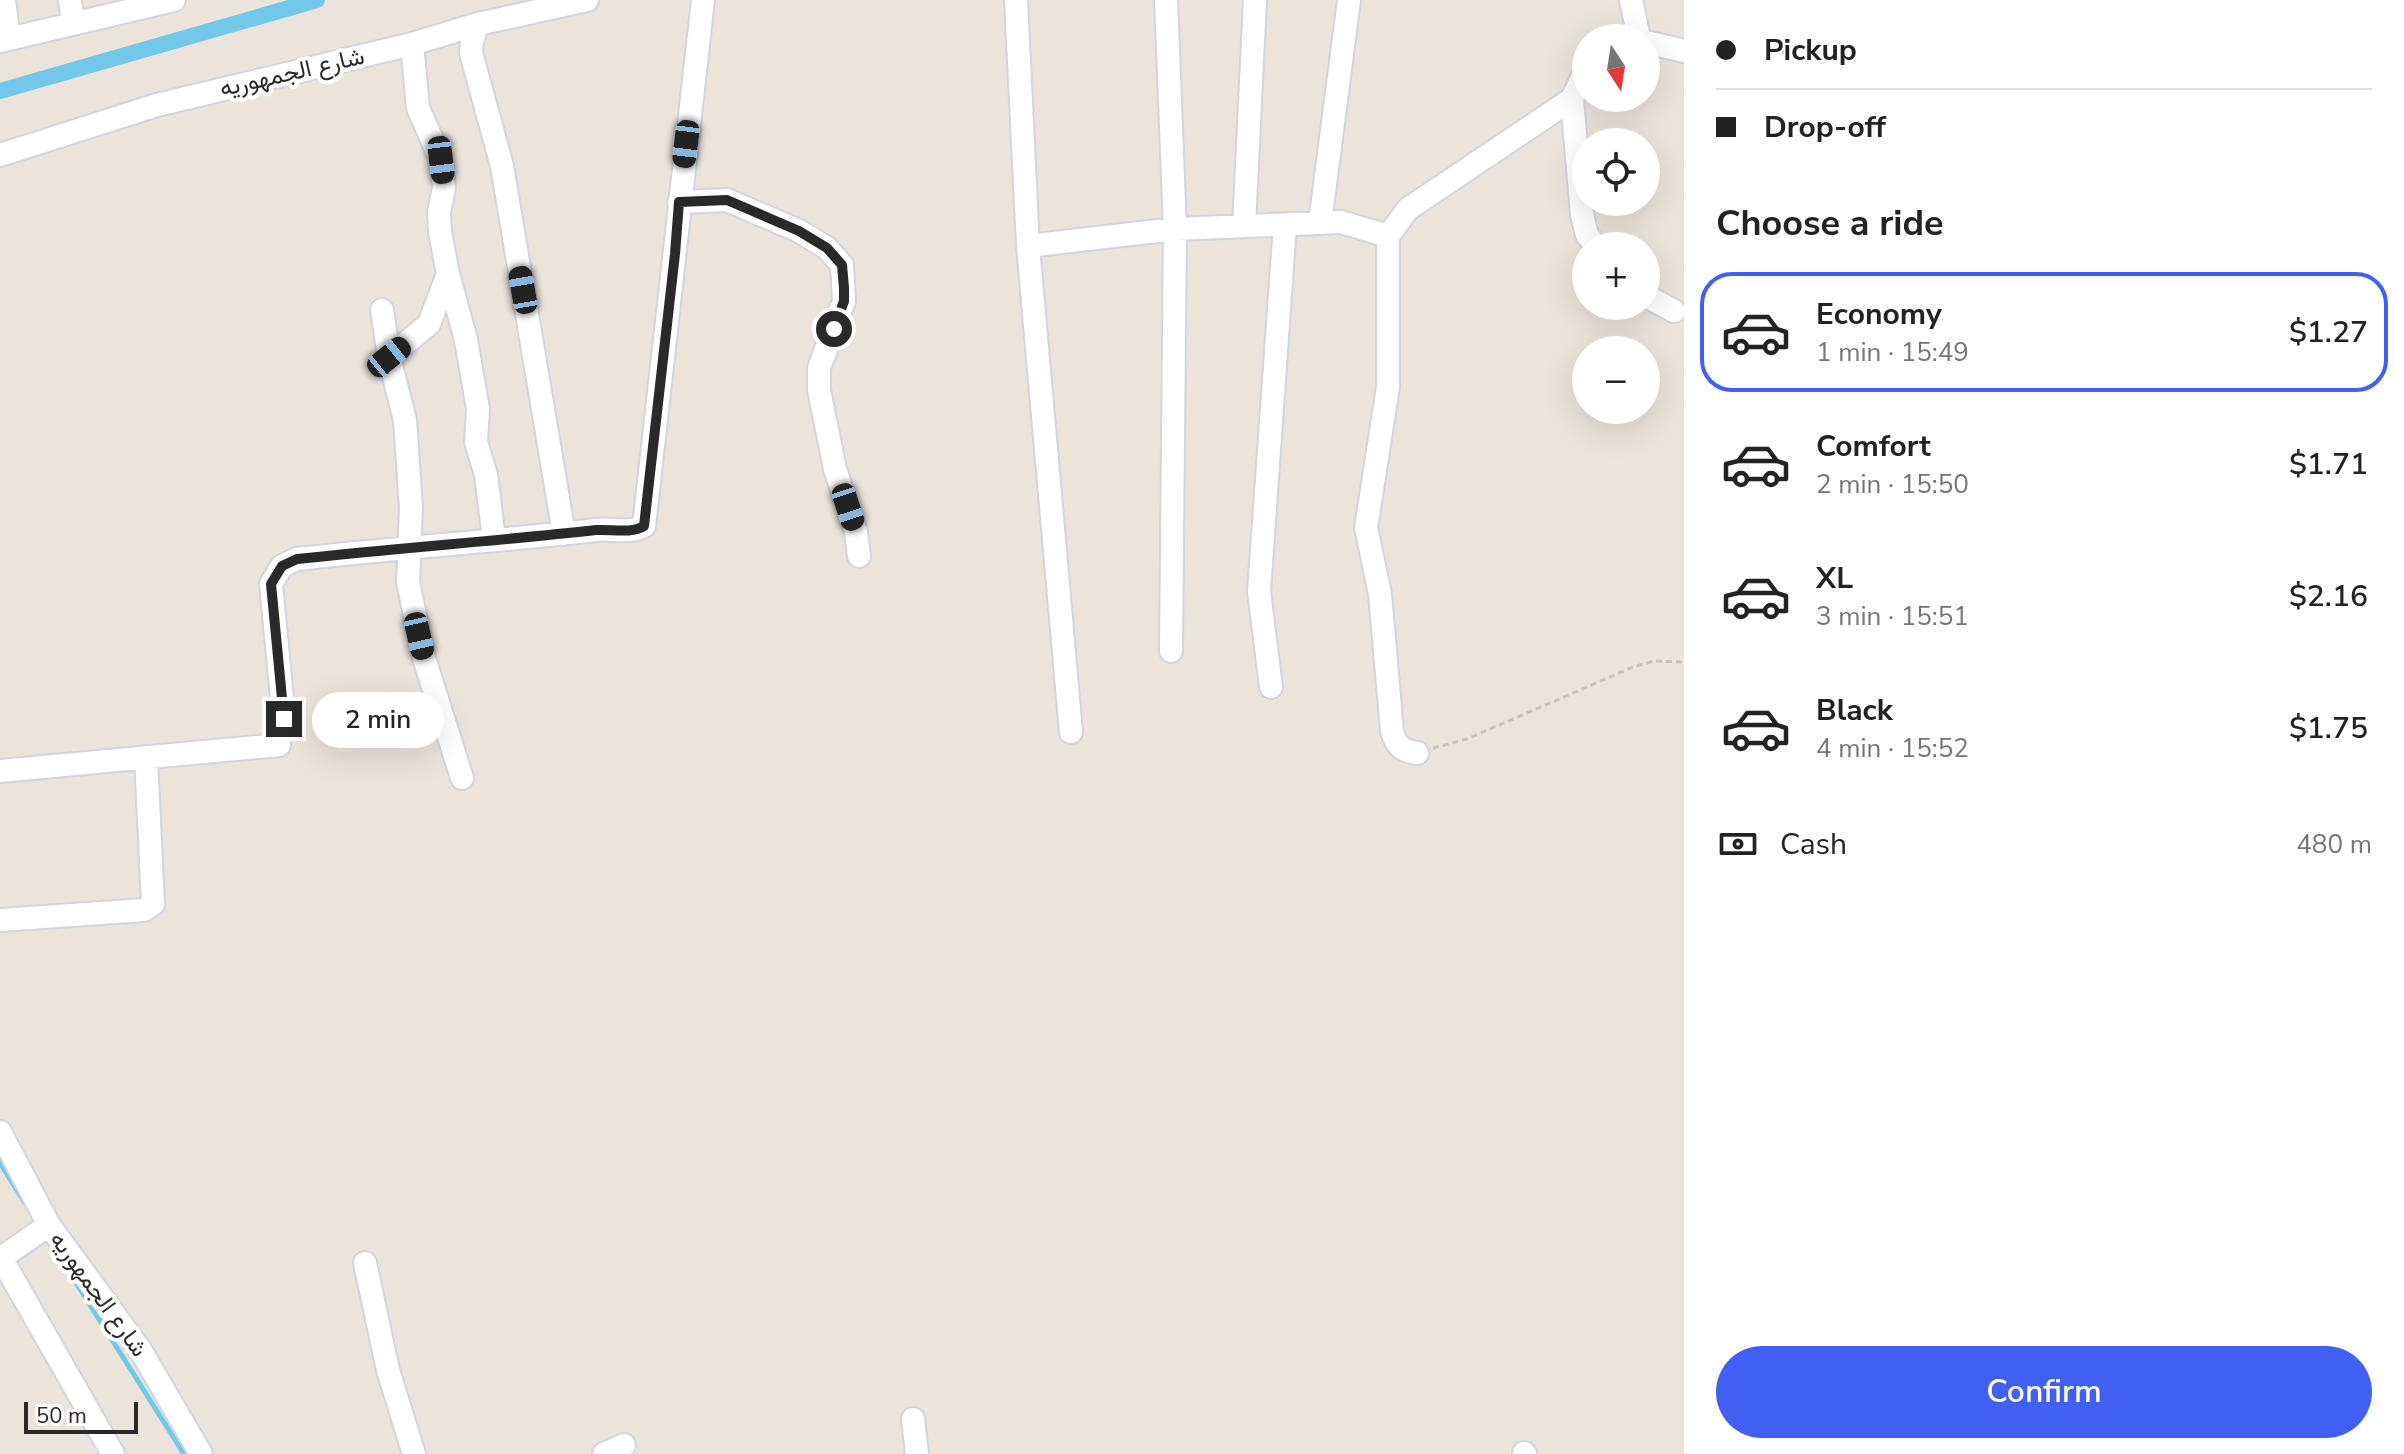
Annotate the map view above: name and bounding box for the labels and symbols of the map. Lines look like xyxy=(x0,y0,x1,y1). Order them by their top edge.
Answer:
north arrow xyxy=(1572,24,1660,112)
street label: شارع الجمهوريه xyxy=(216,40,368,104)
car xyxy=(671,119,701,169)
car xyxy=(426,135,456,185)
car xyxy=(507,264,539,316)
route start xyxy=(816,311,852,347)
car xyxy=(363,333,415,381)
car xyxy=(829,480,867,534)
car xyxy=(402,610,436,662)
callout: 2 min xyxy=(312,691,444,747)
route end xyxy=(266,701,302,737)
street label: شارع الجمهوريه xyxy=(43,1225,155,1363)
scale bar xyxy=(24,1398,138,1434)

